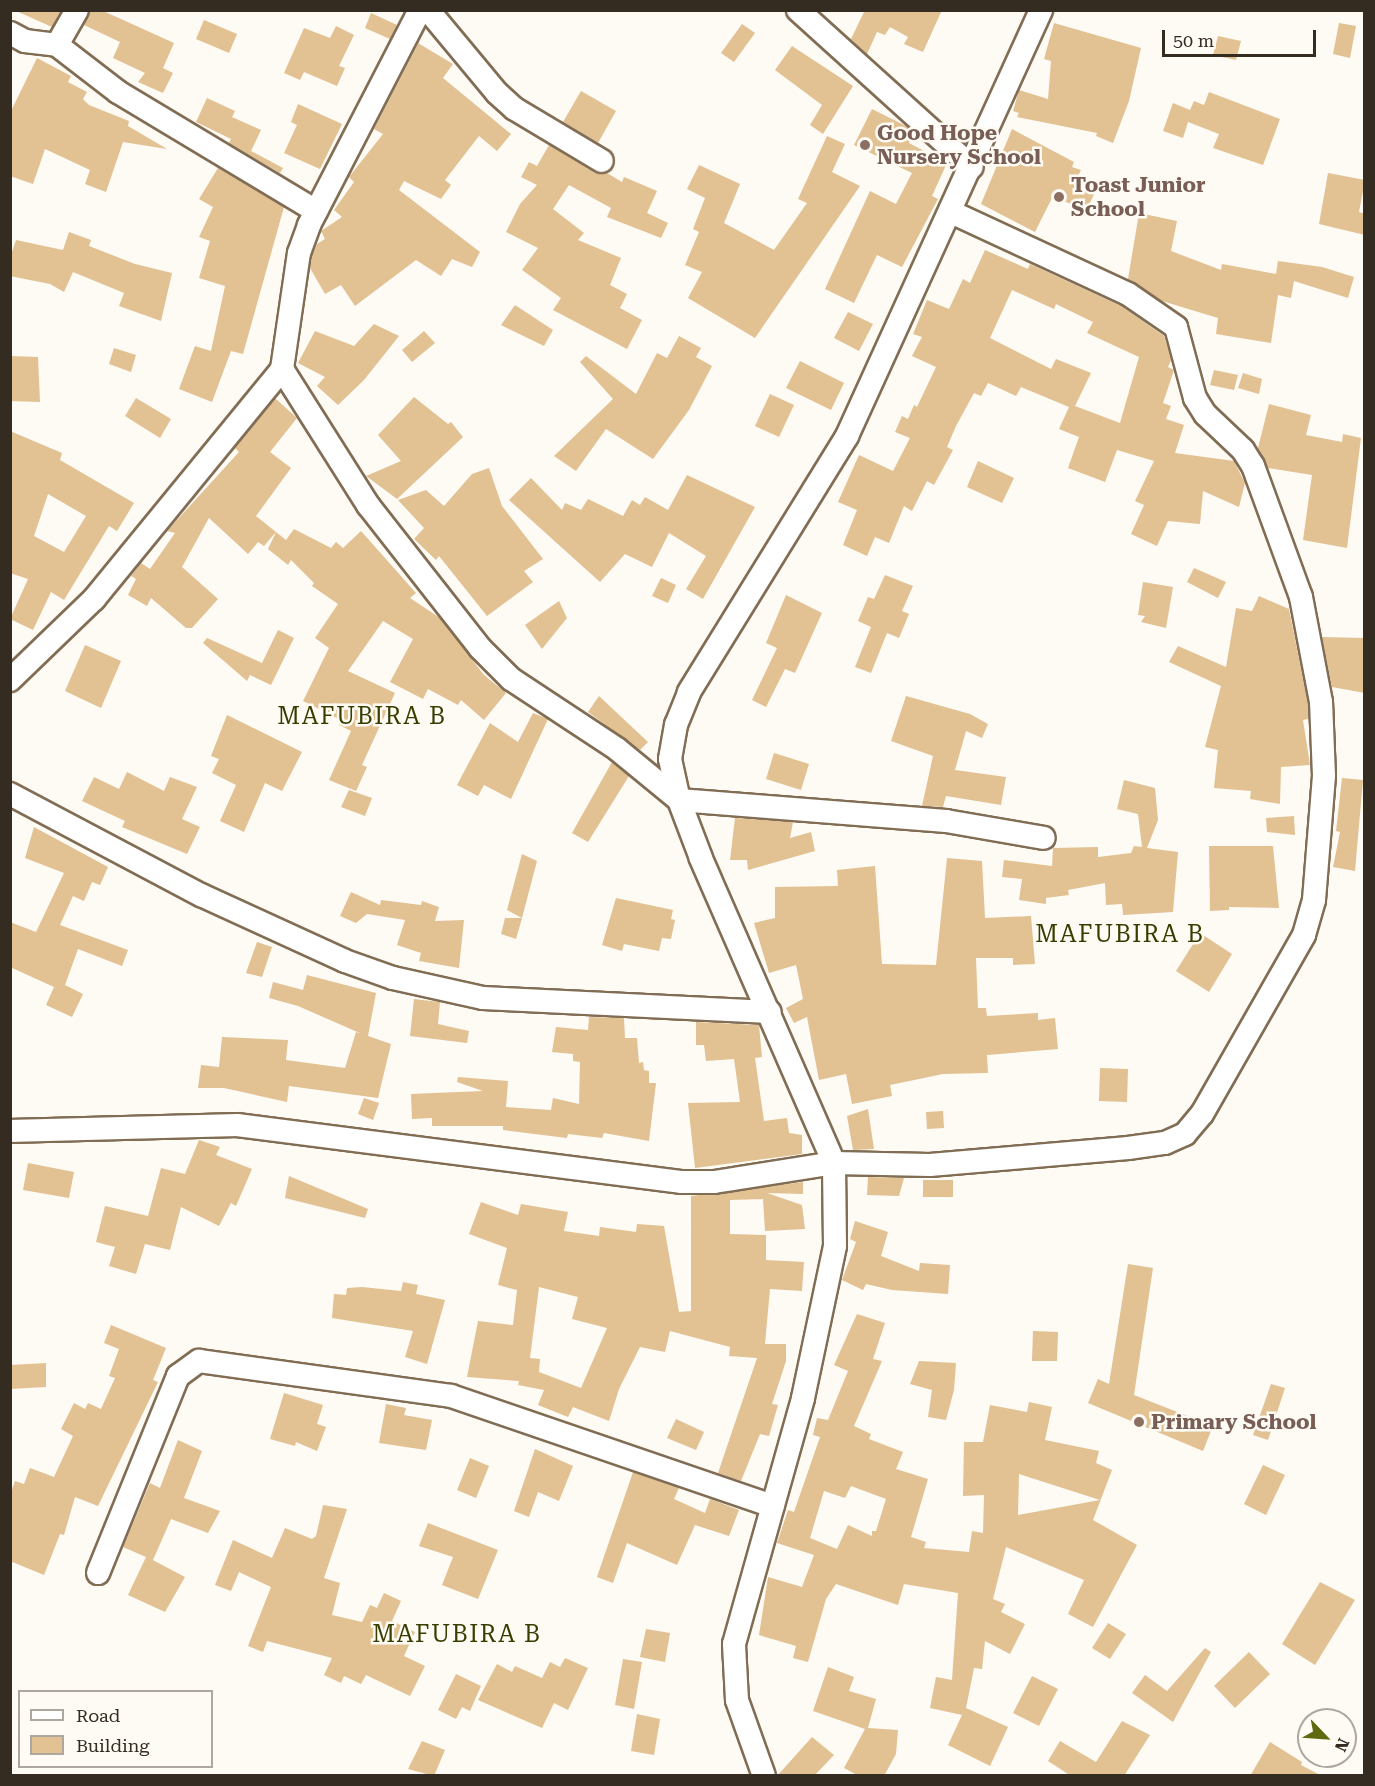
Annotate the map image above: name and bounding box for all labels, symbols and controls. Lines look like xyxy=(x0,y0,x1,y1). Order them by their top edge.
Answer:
scale bar xyxy=(1165,18,1320,56)
text: 50 m xyxy=(1173,30,1214,51)
place label: Good Hope Nursery School xyxy=(877,120,1041,170)
marker: Good Hope Nursery School xyxy=(858,138,872,152)
place label: Toast Junior School xyxy=(1071,172,1206,222)
marker: Toast Junior School xyxy=(1052,190,1066,204)
district label: MAFUBIRA B xyxy=(277,703,447,731)
district label: MAFUBIRA B xyxy=(1035,921,1205,949)
place label: Primary School xyxy=(1151,1409,1316,1435)
marker: Primary School xyxy=(1132,1415,1146,1429)
district label: MAFUBIRA B xyxy=(372,1621,542,1649)
legend xyxy=(18,1690,213,1768)
text: Road xyxy=(76,1705,120,1726)
north arrow xyxy=(1297,1708,1357,1768)
text: Building xyxy=(76,1735,150,1756)
text: N xyxy=(1331,1735,1353,1755)

